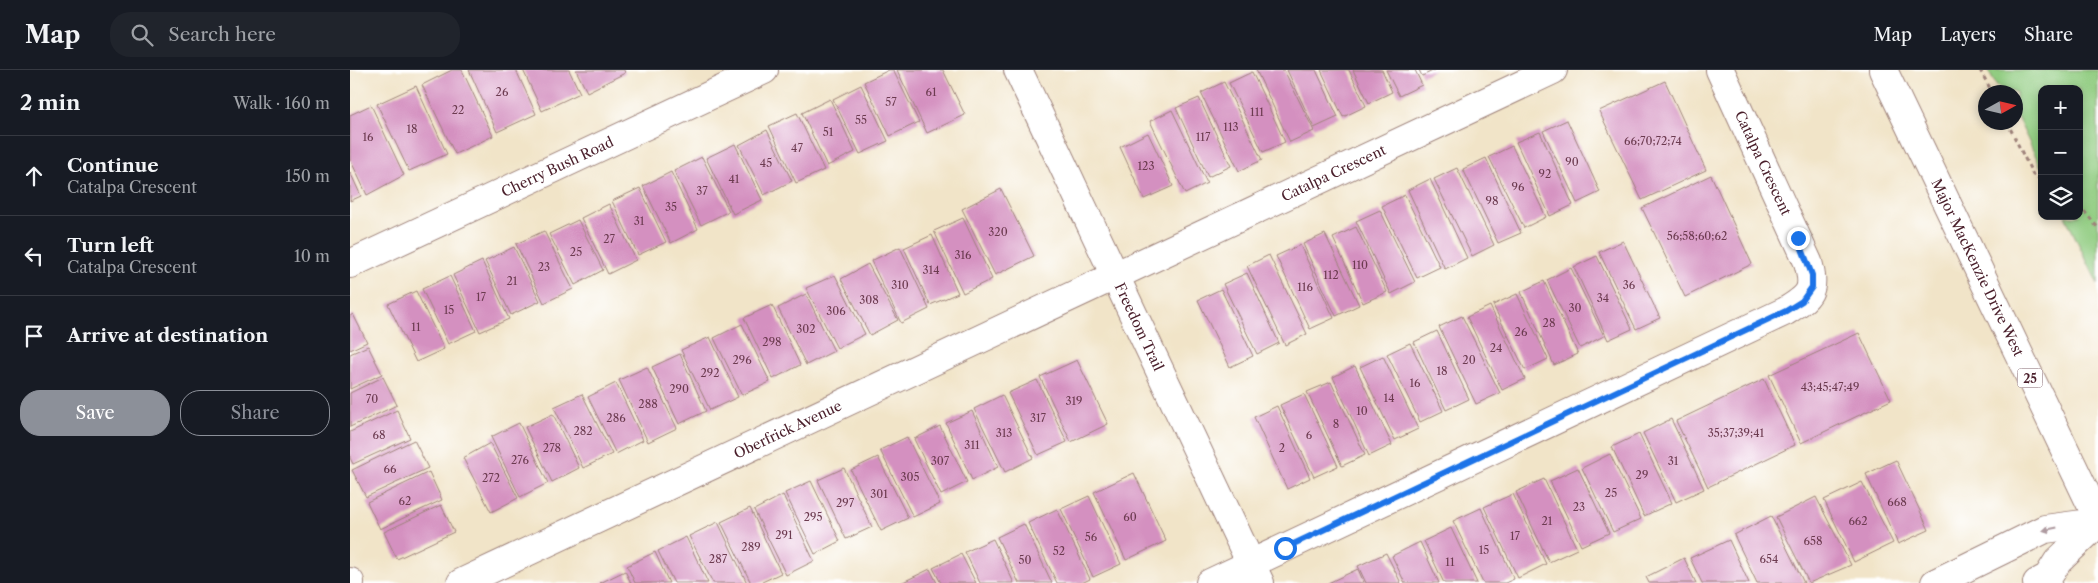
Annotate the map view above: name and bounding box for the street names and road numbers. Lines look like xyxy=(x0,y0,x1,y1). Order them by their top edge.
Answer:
street label: Catalpa Crescent xyxy=(1731,108,1795,218)
street label: Cherry Bush Road xyxy=(498,133,617,201)
street label: Catalpa Crescent xyxy=(1278,141,1389,205)
street label: Major MacKenzie Drive West xyxy=(1927,176,2028,359)
street label: Freedom Trail xyxy=(1111,280,1168,374)
road number: 25 xyxy=(2018,368,2042,388)
street label: Oberfrick Avenue xyxy=(731,396,845,463)

